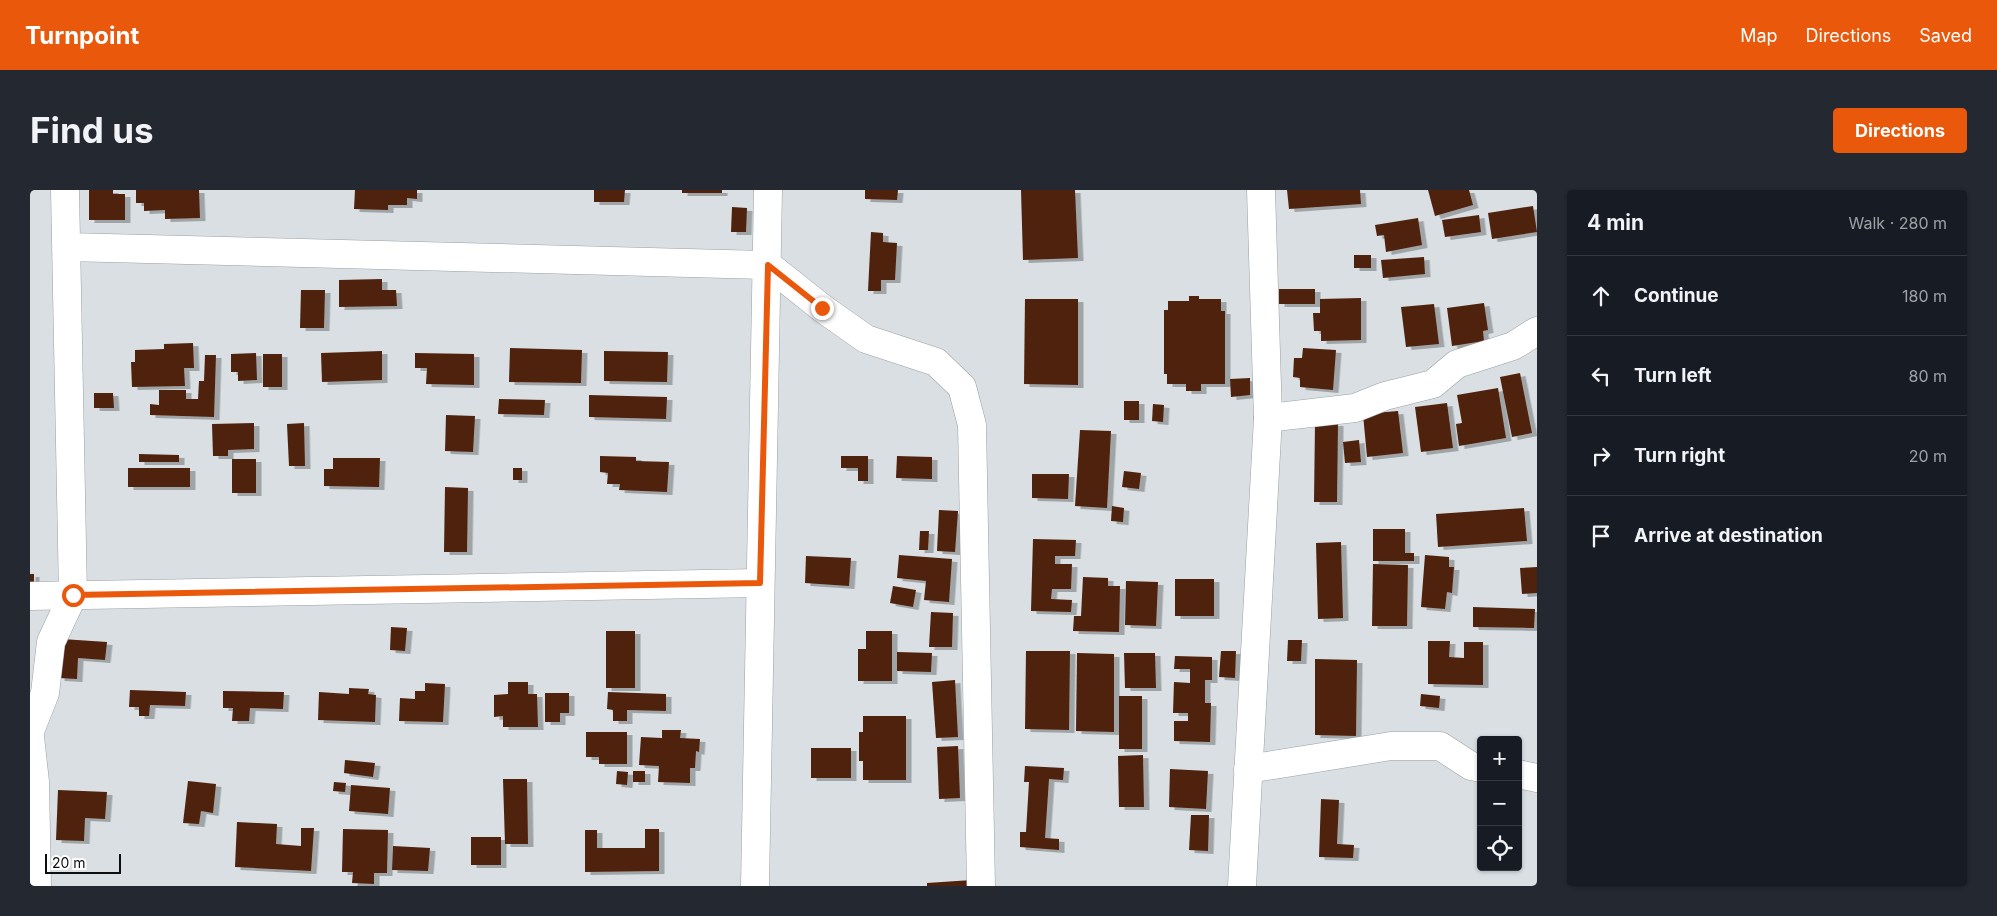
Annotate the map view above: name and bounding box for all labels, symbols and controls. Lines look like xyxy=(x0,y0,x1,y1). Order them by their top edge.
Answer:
text: Turnpoint xyxy=(25,21,139,50)
text: Map xyxy=(1740,25,1778,46)
text: Directions xyxy=(1806,25,1891,46)
text: Saved xyxy=(1919,25,1972,46)
button: Directions xyxy=(1833,108,1967,153)
text: Find us xyxy=(30,109,154,151)
text: 4 min xyxy=(1587,210,1644,235)
text: Walk · 280 m xyxy=(1849,213,1947,233)
icon: ahead xyxy=(1587,282,1615,310)
text: Continue xyxy=(1634,284,1719,307)
text: 180 m xyxy=(1902,286,1947,306)
route end xyxy=(811,297,834,320)
icon: left xyxy=(1587,362,1615,390)
text: Turn left xyxy=(1634,364,1712,387)
text: 80 m xyxy=(1908,366,1947,386)
icon: right xyxy=(1587,442,1615,470)
text: Turn right xyxy=(1634,444,1725,467)
text: 20 m xyxy=(1909,446,1947,466)
icon: arrive xyxy=(1587,522,1615,550)
text: Arrive at destination xyxy=(1634,524,1823,547)
route start xyxy=(62,584,85,607)
map controls xyxy=(1477,736,1522,871)
button: + xyxy=(1477,736,1522,781)
button: − xyxy=(1477,781,1522,826)
button: locate xyxy=(1477,826,1522,871)
scale bar xyxy=(45,851,121,874)
text: 20 m xyxy=(52,854,86,871)

